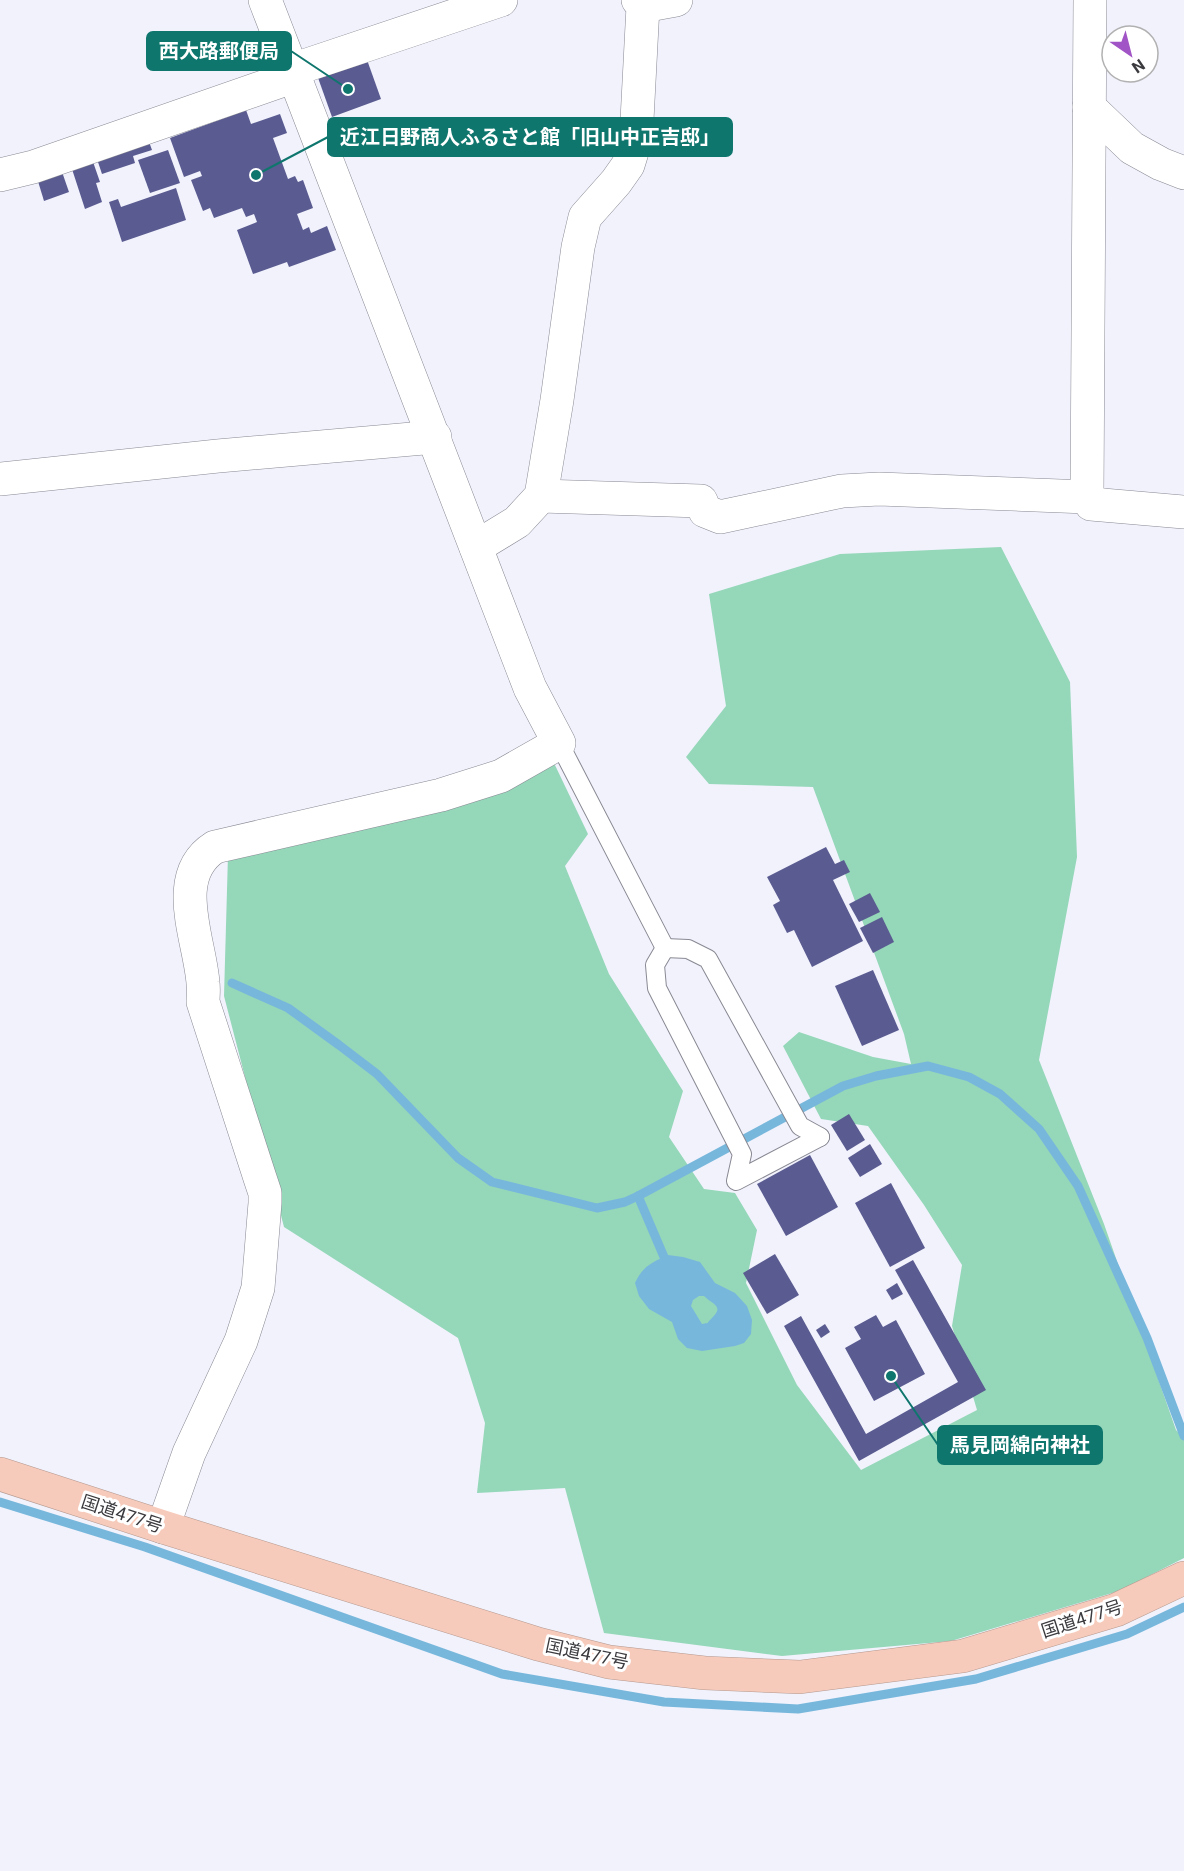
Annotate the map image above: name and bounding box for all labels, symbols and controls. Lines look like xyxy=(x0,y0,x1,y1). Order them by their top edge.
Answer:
north arrow xyxy=(1100,24,1160,84)
callout: 西大路郵便局 xyxy=(147,32,291,70)
text: 西大路郵便局 xyxy=(159,39,279,63)
text: N xyxy=(1128,55,1148,77)
callout: 近江日野商人ふるさと館「旧山中正吉邸」 xyxy=(328,118,732,156)
text: 近江日野商人ふるさと館「旧山中正吉邸」 xyxy=(340,125,720,149)
callout: 馬見岡綿向神社 xyxy=(938,1426,1102,1464)
text: 馬見岡綿向神社 xyxy=(950,1433,1090,1457)
street label: 国道477号 xyxy=(79,1491,166,1537)
street label: 国道477号 xyxy=(1038,1596,1125,1642)
street label: 国道477号 xyxy=(544,1634,631,1673)

